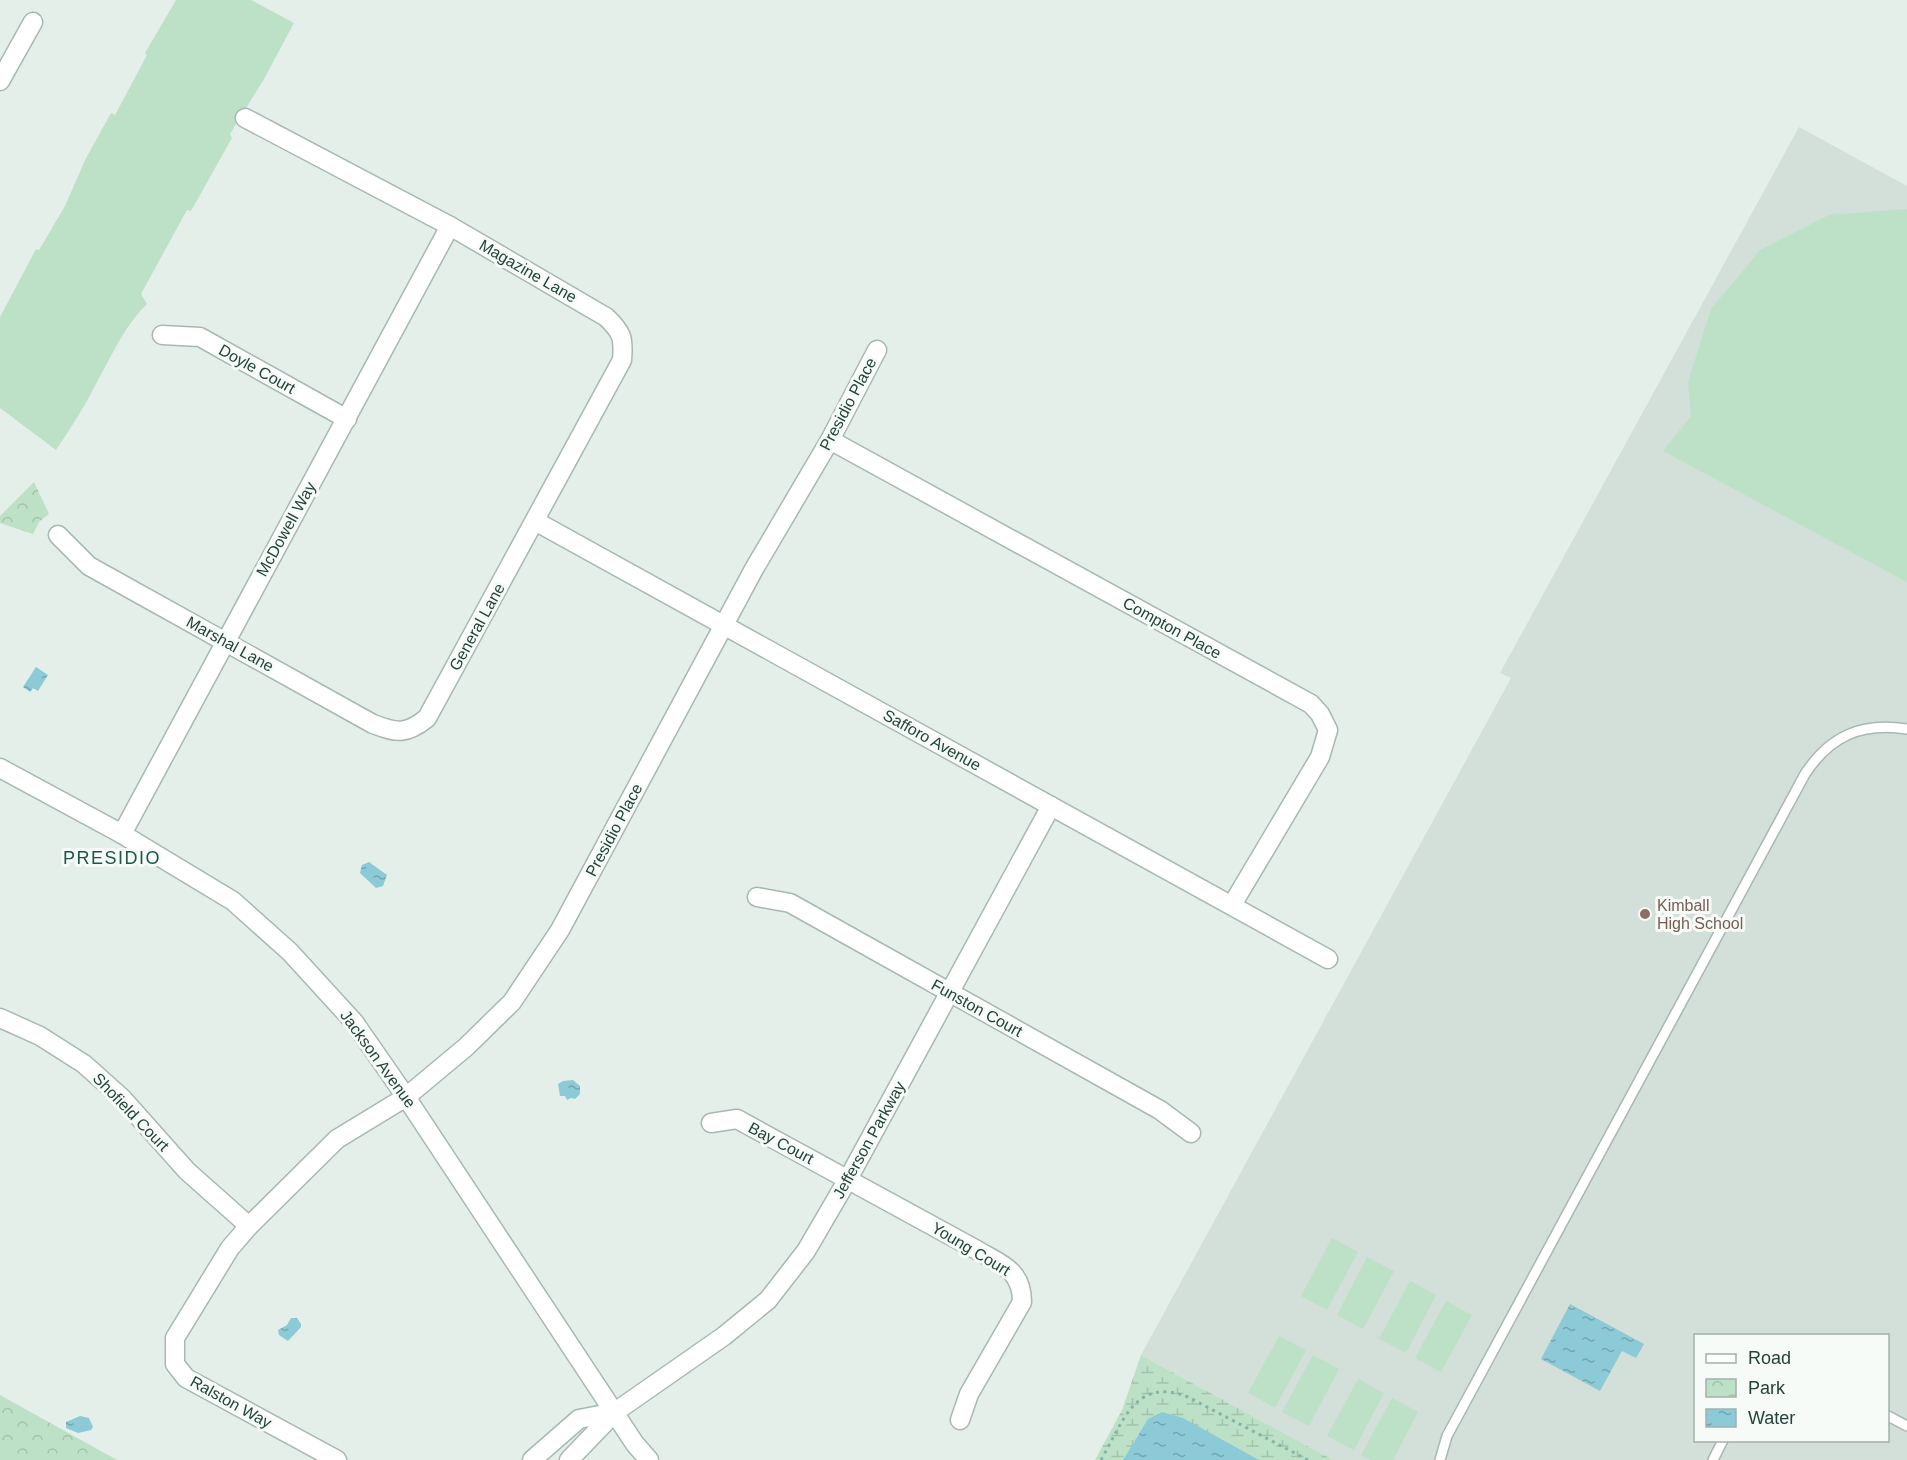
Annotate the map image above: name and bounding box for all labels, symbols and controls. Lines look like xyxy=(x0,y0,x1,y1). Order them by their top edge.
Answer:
street label: Magazine Lane xyxy=(476,236,580,306)
street label: Doyle Court xyxy=(216,341,299,397)
street label: Presidio Place xyxy=(816,355,880,453)
street label: McDowell Way xyxy=(253,479,319,579)
street label: General Lane xyxy=(446,580,508,674)
street label: Compton Place xyxy=(1120,594,1224,662)
street label: Marshal Lane xyxy=(183,613,277,675)
street label: Safforo Avenue xyxy=(880,706,984,774)
street label: Presidio Place xyxy=(582,781,646,879)
district label: PRESIDIO xyxy=(63,848,161,868)
place label: Kimball High School xyxy=(1657,897,1743,932)
marker: Kimball High School xyxy=(1638,907,1652,921)
street label: Funston Court xyxy=(929,976,1026,1040)
street label: Jackson Avenue xyxy=(337,1007,419,1111)
street label: Shofield Court xyxy=(90,1070,173,1155)
street label: Jefferson Parkway xyxy=(830,1078,908,1202)
street label: Bay Court xyxy=(746,1119,817,1167)
street label: Young Court xyxy=(929,1219,1014,1279)
legend xyxy=(1694,1334,1889,1442)
text: Road xyxy=(1748,1348,1791,1368)
street label: Ralston Way xyxy=(187,1373,275,1431)
text: Park xyxy=(1748,1378,1786,1398)
text: Water xyxy=(1748,1408,1795,1428)

